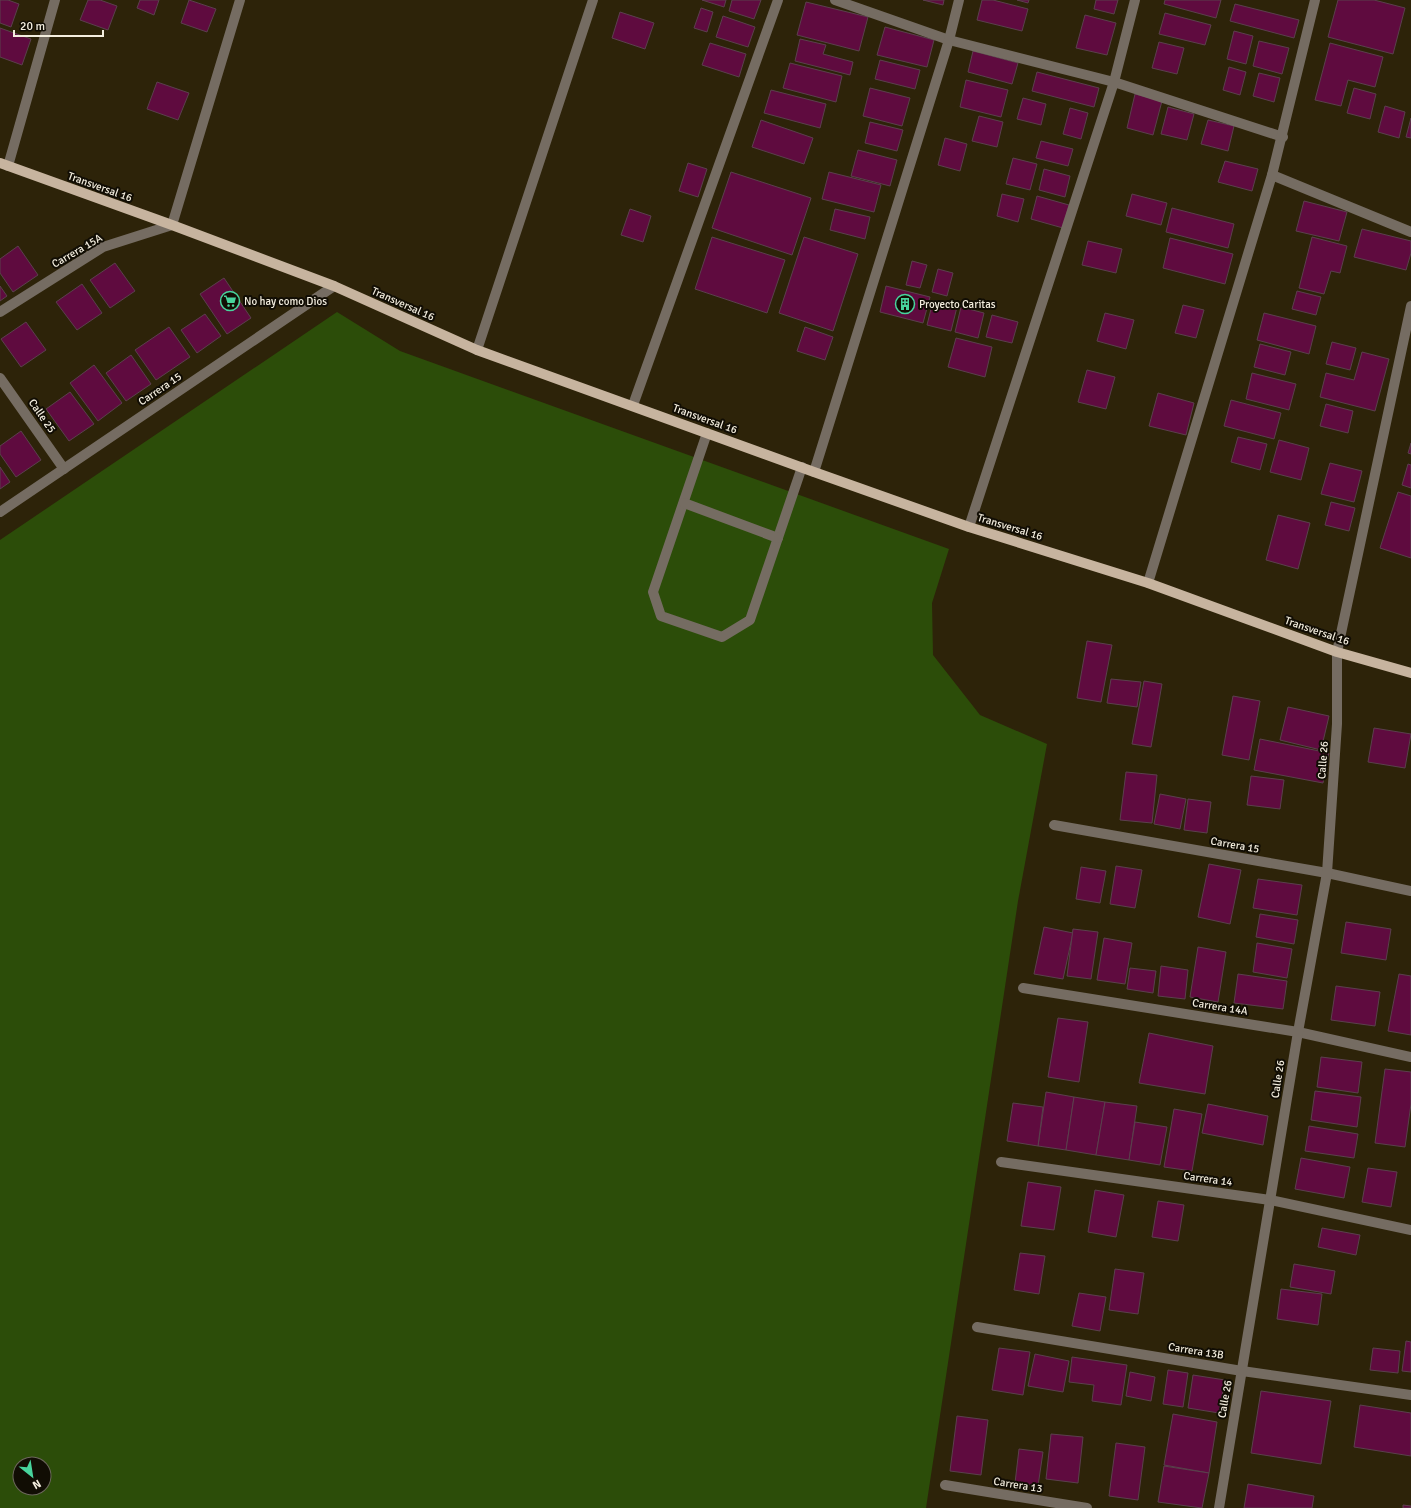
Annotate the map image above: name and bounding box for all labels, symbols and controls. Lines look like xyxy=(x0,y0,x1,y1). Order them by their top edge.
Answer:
scale bar xyxy=(14,12,103,38)
text: 20 m xyxy=(20,19,45,34)
street label: Transversal 16 xyxy=(66,169,134,205)
street label: Carrera 15A xyxy=(49,231,105,271)
street label: Transversal 16 xyxy=(369,284,437,324)
supermarket icon: No hay como Dios xyxy=(219,290,241,312)
building icon: Proyecto Caritas xyxy=(894,293,916,315)
place label: No hay como Dios xyxy=(244,295,327,308)
place label: Proyecto Caritas xyxy=(919,298,996,311)
street label: Carrera 15 xyxy=(136,370,184,408)
street label: Calle 25 xyxy=(26,397,58,435)
street label: Transversal 16 xyxy=(671,401,739,437)
street label: Transversal 16 xyxy=(976,511,1044,543)
street label: Transversal 16 xyxy=(1283,614,1351,648)
street label: Calle 26 xyxy=(1315,740,1331,780)
street label: Carrera 15 xyxy=(1210,834,1260,856)
street label: Carrera 14A xyxy=(1191,996,1249,1018)
street label: Calle 26 xyxy=(1269,1059,1287,1099)
street label: Carrera 14 xyxy=(1183,1169,1233,1189)
street label: Carrera 13B xyxy=(1167,1340,1225,1362)
street label: Calle 26 xyxy=(1215,1379,1235,1419)
north arrow xyxy=(12,1456,52,1496)
street label: Carrera 13 xyxy=(993,1475,1043,1495)
text: N xyxy=(30,1477,43,1492)

